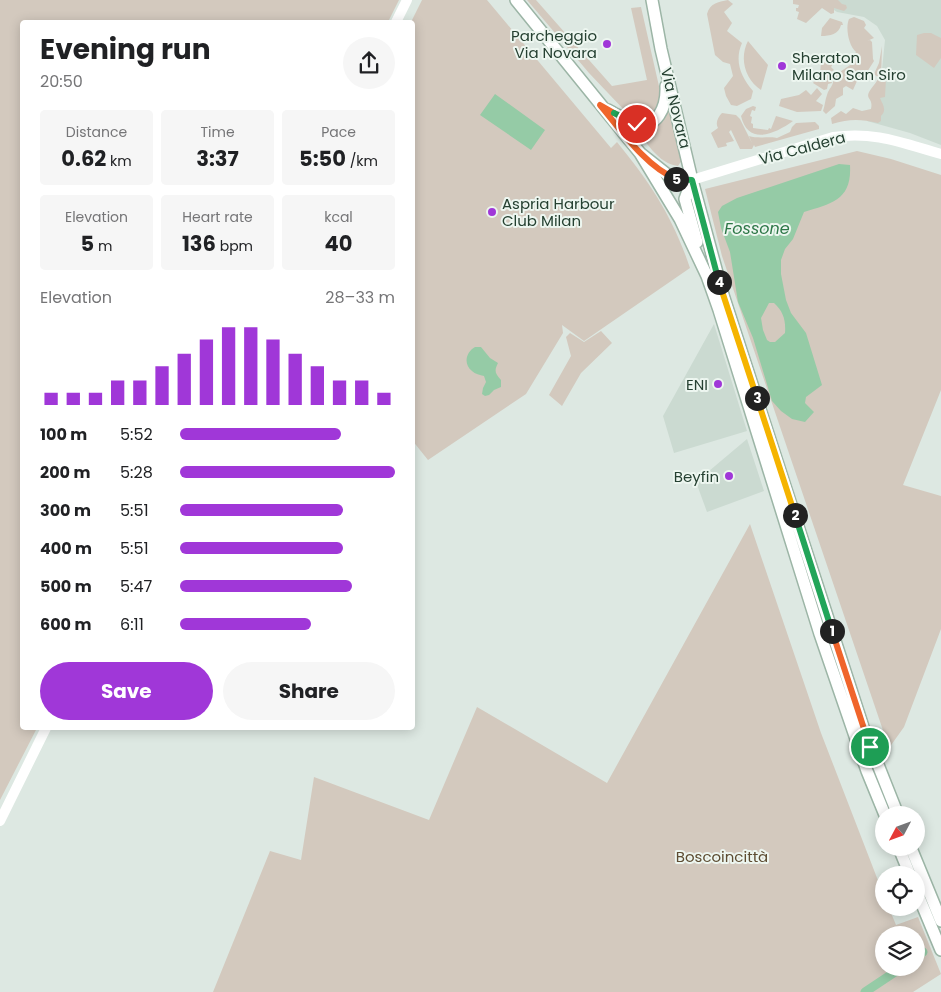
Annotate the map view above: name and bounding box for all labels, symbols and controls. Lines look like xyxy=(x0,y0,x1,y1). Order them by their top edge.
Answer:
place label: Parcheggio Via Novara xyxy=(511,25,597,63)
text: Evening run xyxy=(40,30,211,69)
button: share xyxy=(343,37,395,89)
marker: Parcheggio Via Novara xyxy=(601,38,613,50)
place label: Sheraton Milano San Siro xyxy=(792,47,906,85)
marker: Sheraton Milano San Siro xyxy=(776,60,788,72)
street label: Via Novara xyxy=(656,65,696,151)
text: 20:50 xyxy=(40,70,83,93)
pin xyxy=(616,103,658,145)
icon: check xyxy=(623,110,651,138)
text: Distance xyxy=(66,122,127,142)
text: Time xyxy=(200,122,235,142)
text: Pace xyxy=(321,122,356,142)
street label: Via Caldera xyxy=(757,126,847,170)
text: 0.62 xyxy=(61,144,106,173)
text: 3:37 xyxy=(196,144,239,173)
text: 5:50 xyxy=(299,144,346,173)
text: km xyxy=(106,151,132,171)
text: /km xyxy=(346,151,378,171)
pin: 5 xyxy=(664,166,688,192)
text: 5 xyxy=(672,169,681,189)
place label: Aspria Harbour Club Milan xyxy=(502,193,615,231)
marker: Aspria Harbour Club Milan xyxy=(486,206,498,218)
text: Elevation xyxy=(65,207,128,227)
text: Heart rate xyxy=(182,207,253,227)
text: kcal xyxy=(324,207,353,227)
water label: Fossone xyxy=(724,217,790,240)
text: 5 xyxy=(81,229,94,258)
text: 136 xyxy=(182,229,216,258)
text: 40 xyxy=(325,229,352,258)
text: m xyxy=(94,236,112,256)
text: bpm xyxy=(216,236,253,256)
pin: 4 xyxy=(706,270,732,294)
text: 4 xyxy=(715,272,724,292)
text: Elevation xyxy=(40,286,112,309)
text: 28–33 m xyxy=(325,286,395,309)
place label: ENI xyxy=(686,374,708,395)
marker: ENI xyxy=(712,378,724,390)
pin: 3 xyxy=(744,386,770,410)
text: 3 xyxy=(753,388,762,408)
text: 100 m xyxy=(40,423,87,446)
text: 5:52 xyxy=(120,423,153,446)
text: 200 m xyxy=(40,461,90,484)
text: 5:28 xyxy=(120,461,153,484)
place label: Beyfin xyxy=(674,466,719,487)
marker: Beyfin xyxy=(723,470,735,482)
text: 300 m xyxy=(40,499,91,522)
text: 5:51 xyxy=(120,499,149,522)
pin: 2 xyxy=(782,502,808,528)
text: 2 xyxy=(792,505,800,525)
text: 400 m xyxy=(40,537,92,560)
text: 5:51 xyxy=(120,537,149,560)
text: 500 m xyxy=(40,575,92,598)
text: 5:47 xyxy=(120,575,152,598)
text: 600 m xyxy=(40,613,91,636)
text: 6:11 xyxy=(120,613,144,636)
pin: 1 xyxy=(820,618,844,644)
text: 1 xyxy=(830,621,835,641)
button: Save xyxy=(40,662,213,720)
button: Share xyxy=(223,662,395,720)
pin xyxy=(849,726,891,768)
icon: arrive xyxy=(856,733,884,761)
north arrow xyxy=(875,806,925,856)
map controls xyxy=(875,806,925,976)
park label: Boscoincittà xyxy=(676,846,768,867)
button: locate xyxy=(875,866,925,916)
button: layers xyxy=(875,926,925,976)

